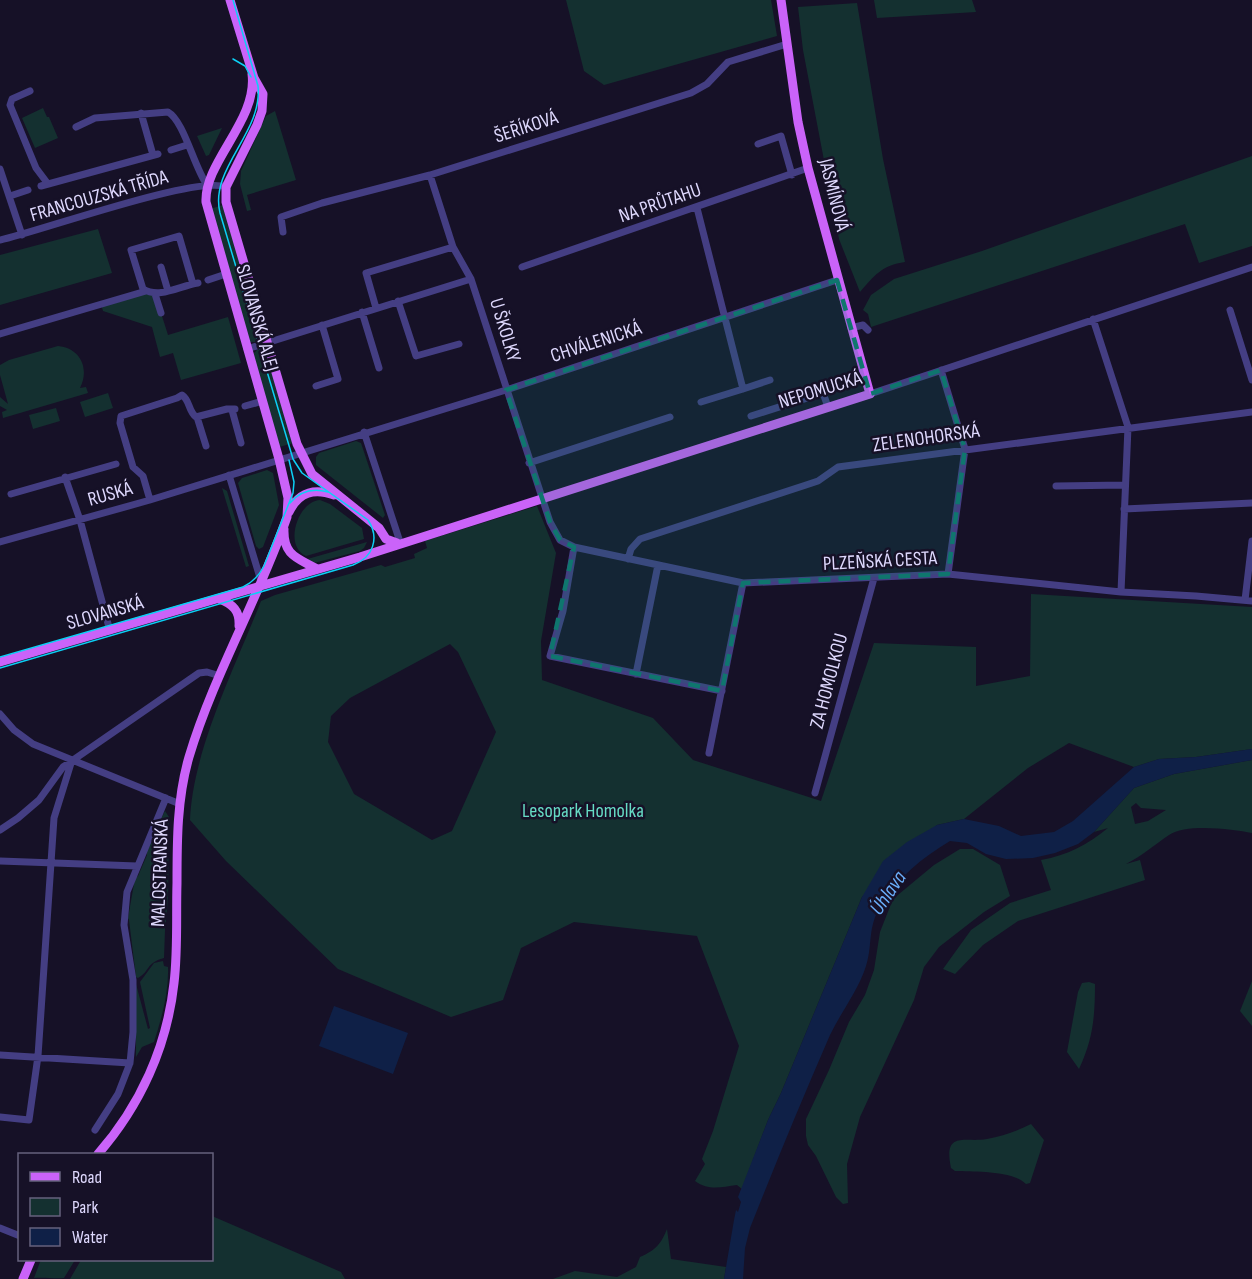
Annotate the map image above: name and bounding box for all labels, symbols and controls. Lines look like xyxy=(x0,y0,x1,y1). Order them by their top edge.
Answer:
street label: ŠEŘÍKOVÁ xyxy=(491,105,561,149)
street label: JASMÍNOVÁ xyxy=(813,155,855,234)
street label: FRANCOUZSKÁ TŘÍDA xyxy=(27,165,171,227)
street label: NA PRŮTAHU xyxy=(616,178,704,228)
street label: SLOVANSKÁ ALEJ xyxy=(230,262,284,374)
street label: U ŠKOLKY xyxy=(484,295,526,365)
street label: CHVÁLENICKÁ xyxy=(548,316,645,368)
street label: NEPOMUCKÁ xyxy=(775,366,865,414)
street label: ZELENOHORSKÁ xyxy=(871,419,981,457)
street label: RUSKÁ xyxy=(85,476,135,512)
street label: PLZEŇSKÁ CESTA xyxy=(822,546,938,576)
street label: SLOVANSKÁ xyxy=(64,590,147,635)
street label: ZA HOMOLKOU xyxy=(805,631,853,731)
park label: Lesopark Homolka xyxy=(522,799,644,823)
street label: MALOSTRANSKÁ xyxy=(146,818,174,927)
water label: Úhlava xyxy=(864,866,912,920)
legend xyxy=(18,1153,213,1261)
text: Road xyxy=(72,1167,102,1188)
text: Park xyxy=(72,1197,98,1218)
text: Water xyxy=(72,1227,108,1248)

